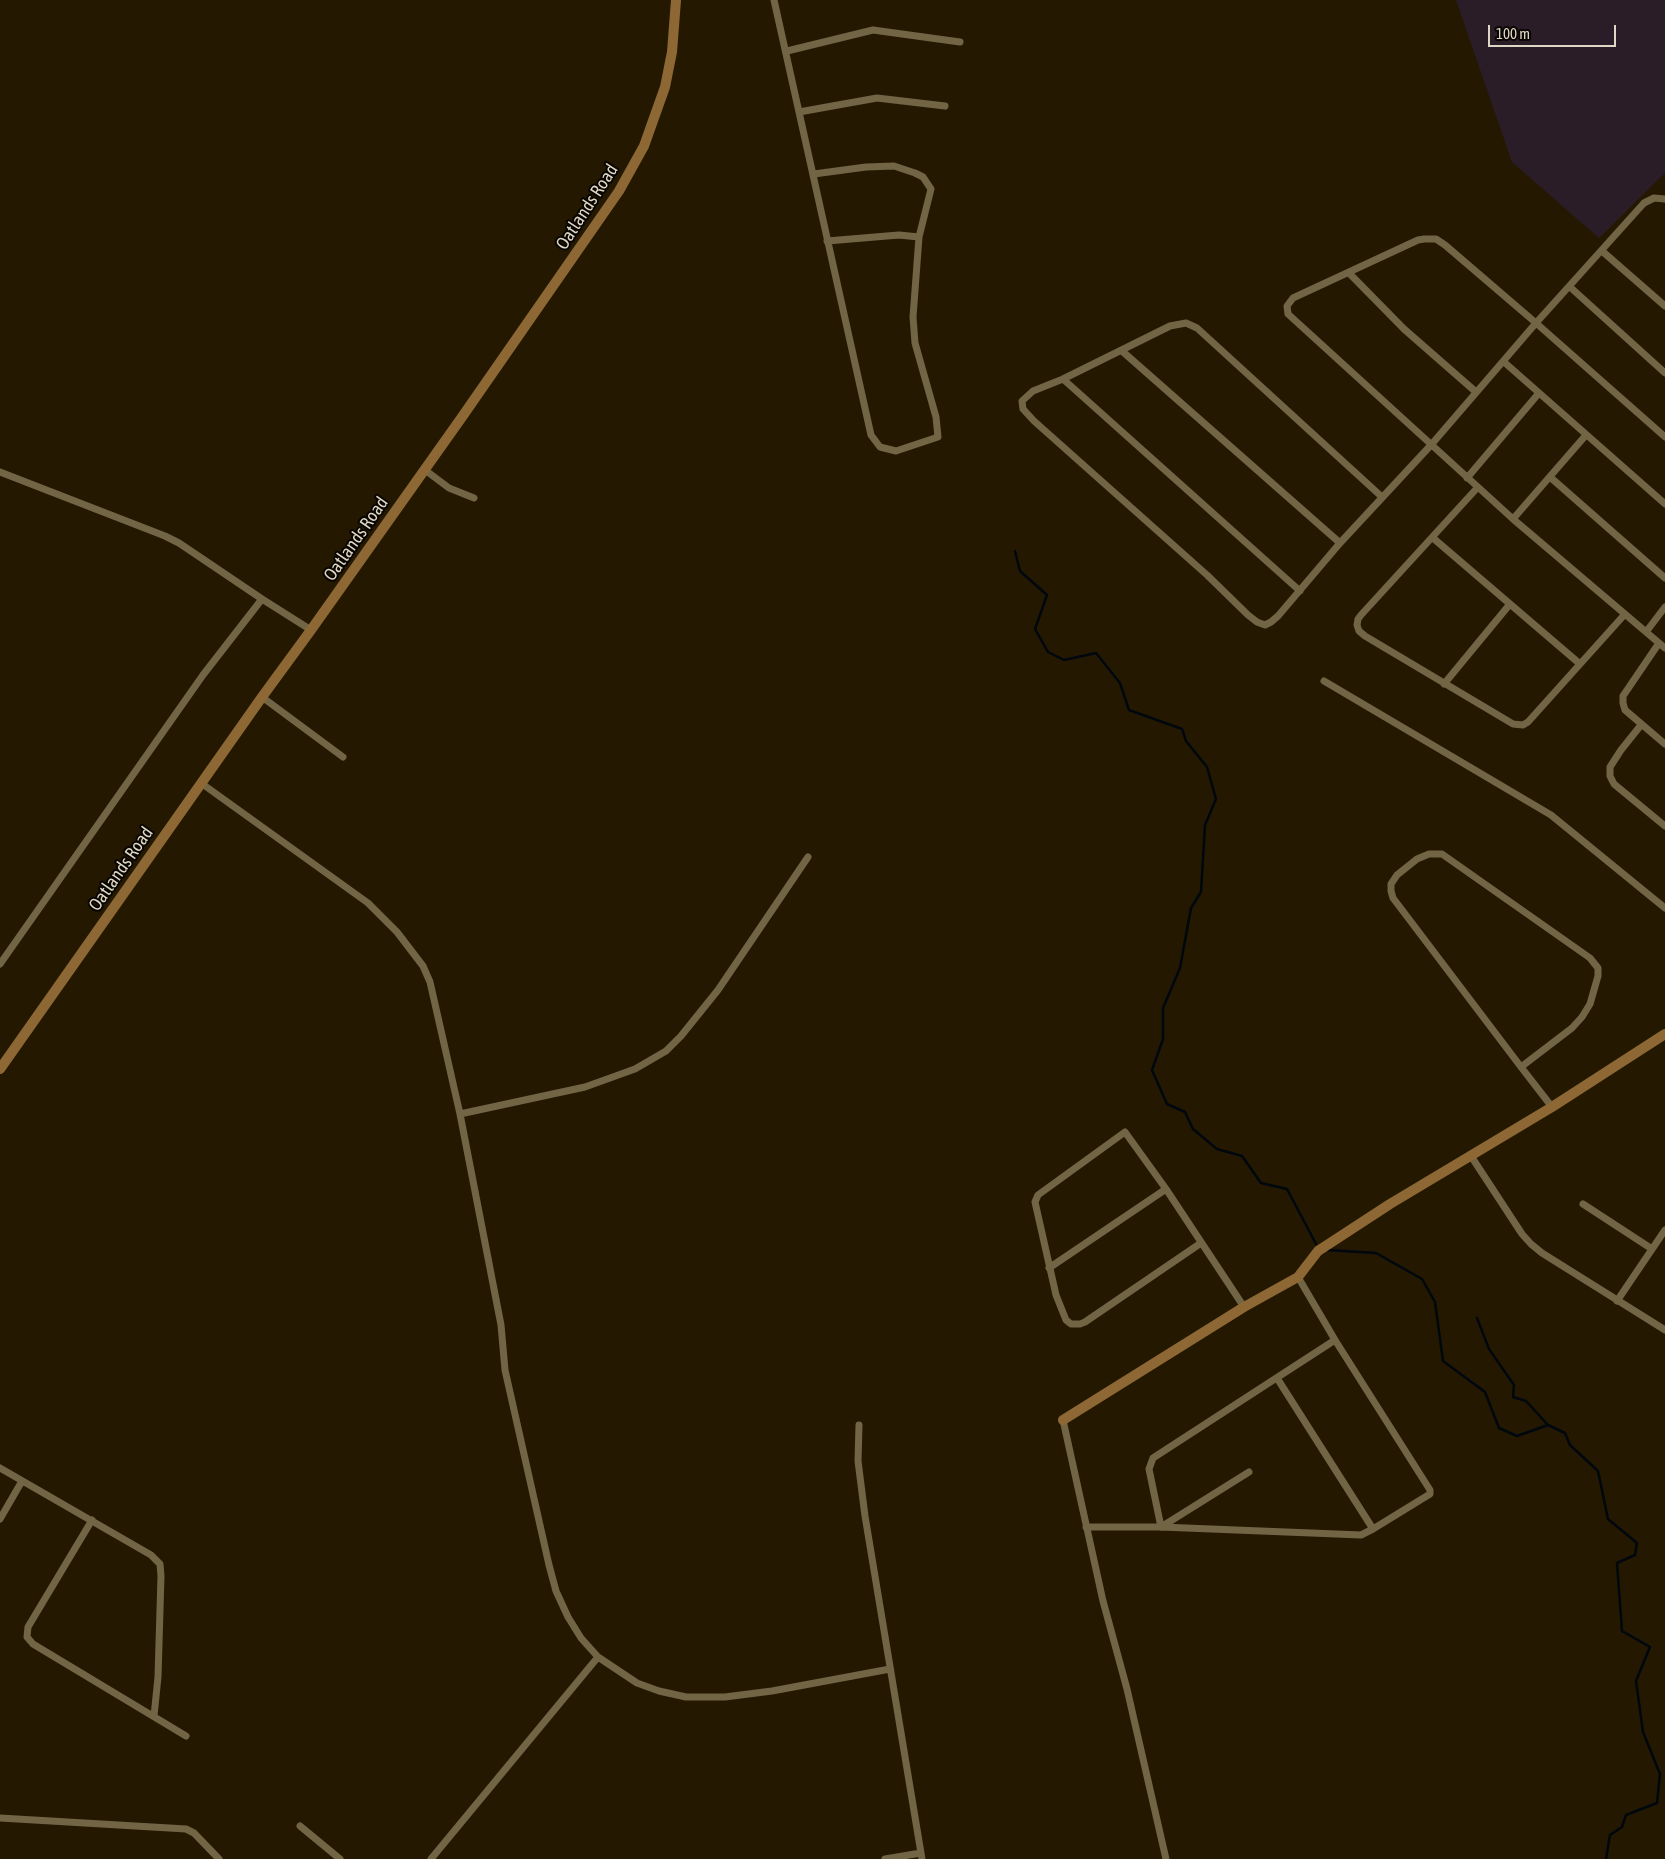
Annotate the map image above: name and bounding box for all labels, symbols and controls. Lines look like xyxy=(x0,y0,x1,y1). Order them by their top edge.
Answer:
scale bar xyxy=(1490,15,1618,47)
text: 100 m xyxy=(1496,25,1530,42)
street label: Oatlands Road xyxy=(551,160,623,254)
street label: Oatlands Road xyxy=(319,493,393,585)
street label: Oatlands Road xyxy=(84,823,158,915)

